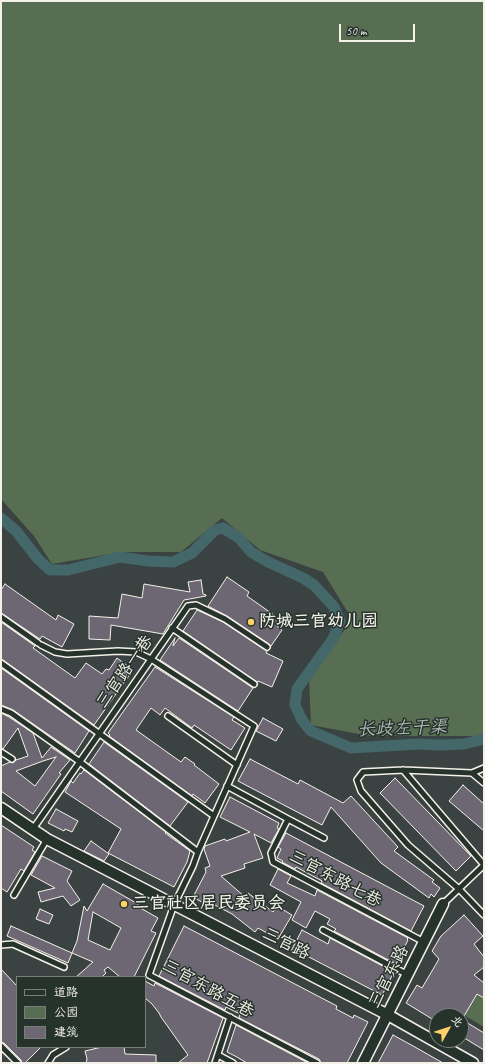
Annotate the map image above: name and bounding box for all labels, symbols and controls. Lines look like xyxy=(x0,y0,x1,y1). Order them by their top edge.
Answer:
scale bar xyxy=(341,16,417,42)
text: 50 m xyxy=(346,23,366,39)
place label: 防城三官幼儿园 xyxy=(259,612,378,632)
marker: 防城三官幼儿园 xyxy=(246,617,256,627)
street label: 三官路一巷 xyxy=(92,631,158,713)
water label: 长歧左干渠 xyxy=(357,717,447,741)
street label: 三官东路七巷 xyxy=(285,846,385,912)
place label: 三官社区居民委员会 xyxy=(132,894,285,914)
marker: 三官社区居民委员会 xyxy=(119,899,129,909)
street label: 三官路 xyxy=(259,923,313,965)
street label: 三官东路 xyxy=(364,942,414,1012)
street label: 三官东路五巷 xyxy=(158,955,258,1023)
legend xyxy=(16,976,146,1048)
text: 道路 xyxy=(54,984,78,1000)
text: 公园 xyxy=(54,1004,78,1020)
north arrow xyxy=(429,1008,469,1048)
text: 北 xyxy=(449,1012,466,1030)
text: 建筑 xyxy=(54,1024,78,1040)

